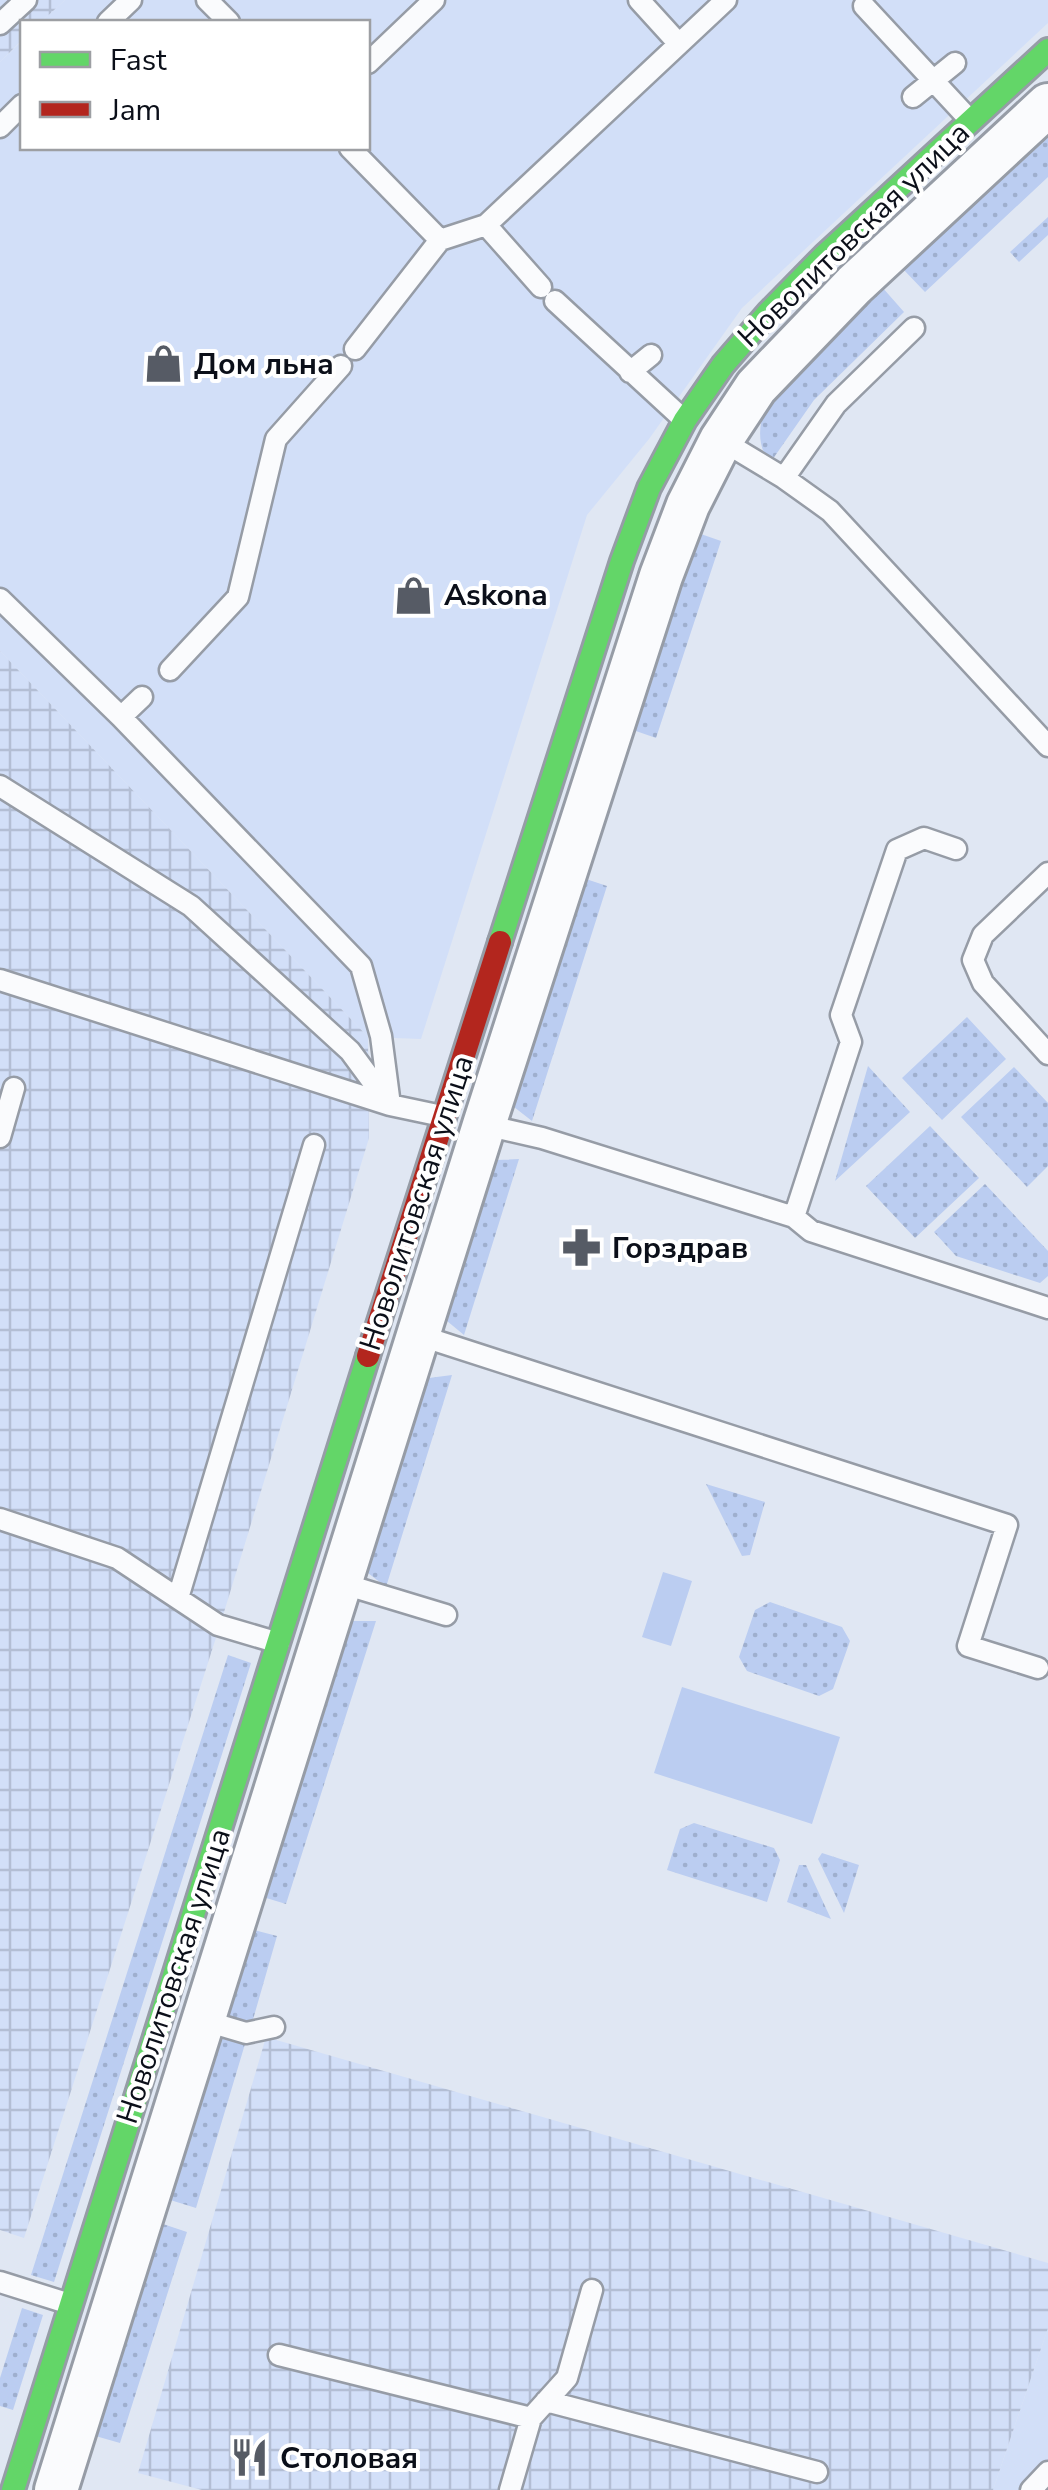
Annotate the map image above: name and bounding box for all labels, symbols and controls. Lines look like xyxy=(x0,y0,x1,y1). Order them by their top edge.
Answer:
legend xyxy=(20,20,370,150)
text: Fast xyxy=(110,40,167,81)
text: Jam xyxy=(109,90,161,131)
street label: Новолитовская улица xyxy=(729,113,979,357)
shop icon: Дом льна xyxy=(143,343,185,385)
place label: Дом льна xyxy=(194,344,334,385)
shop icon: Askona xyxy=(393,574,435,616)
place label: Askona xyxy=(444,575,548,616)
street label: Новолитовская улица xyxy=(350,1050,484,1356)
pharmacy icon: Горздрав xyxy=(561,1227,603,1269)
place label: Горздрав xyxy=(612,1228,748,1269)
street label: Новолитовская улица xyxy=(107,1823,241,2129)
restaurant icon: Столовая xyxy=(229,2437,271,2479)
place label: Столовая xyxy=(280,2438,418,2479)

